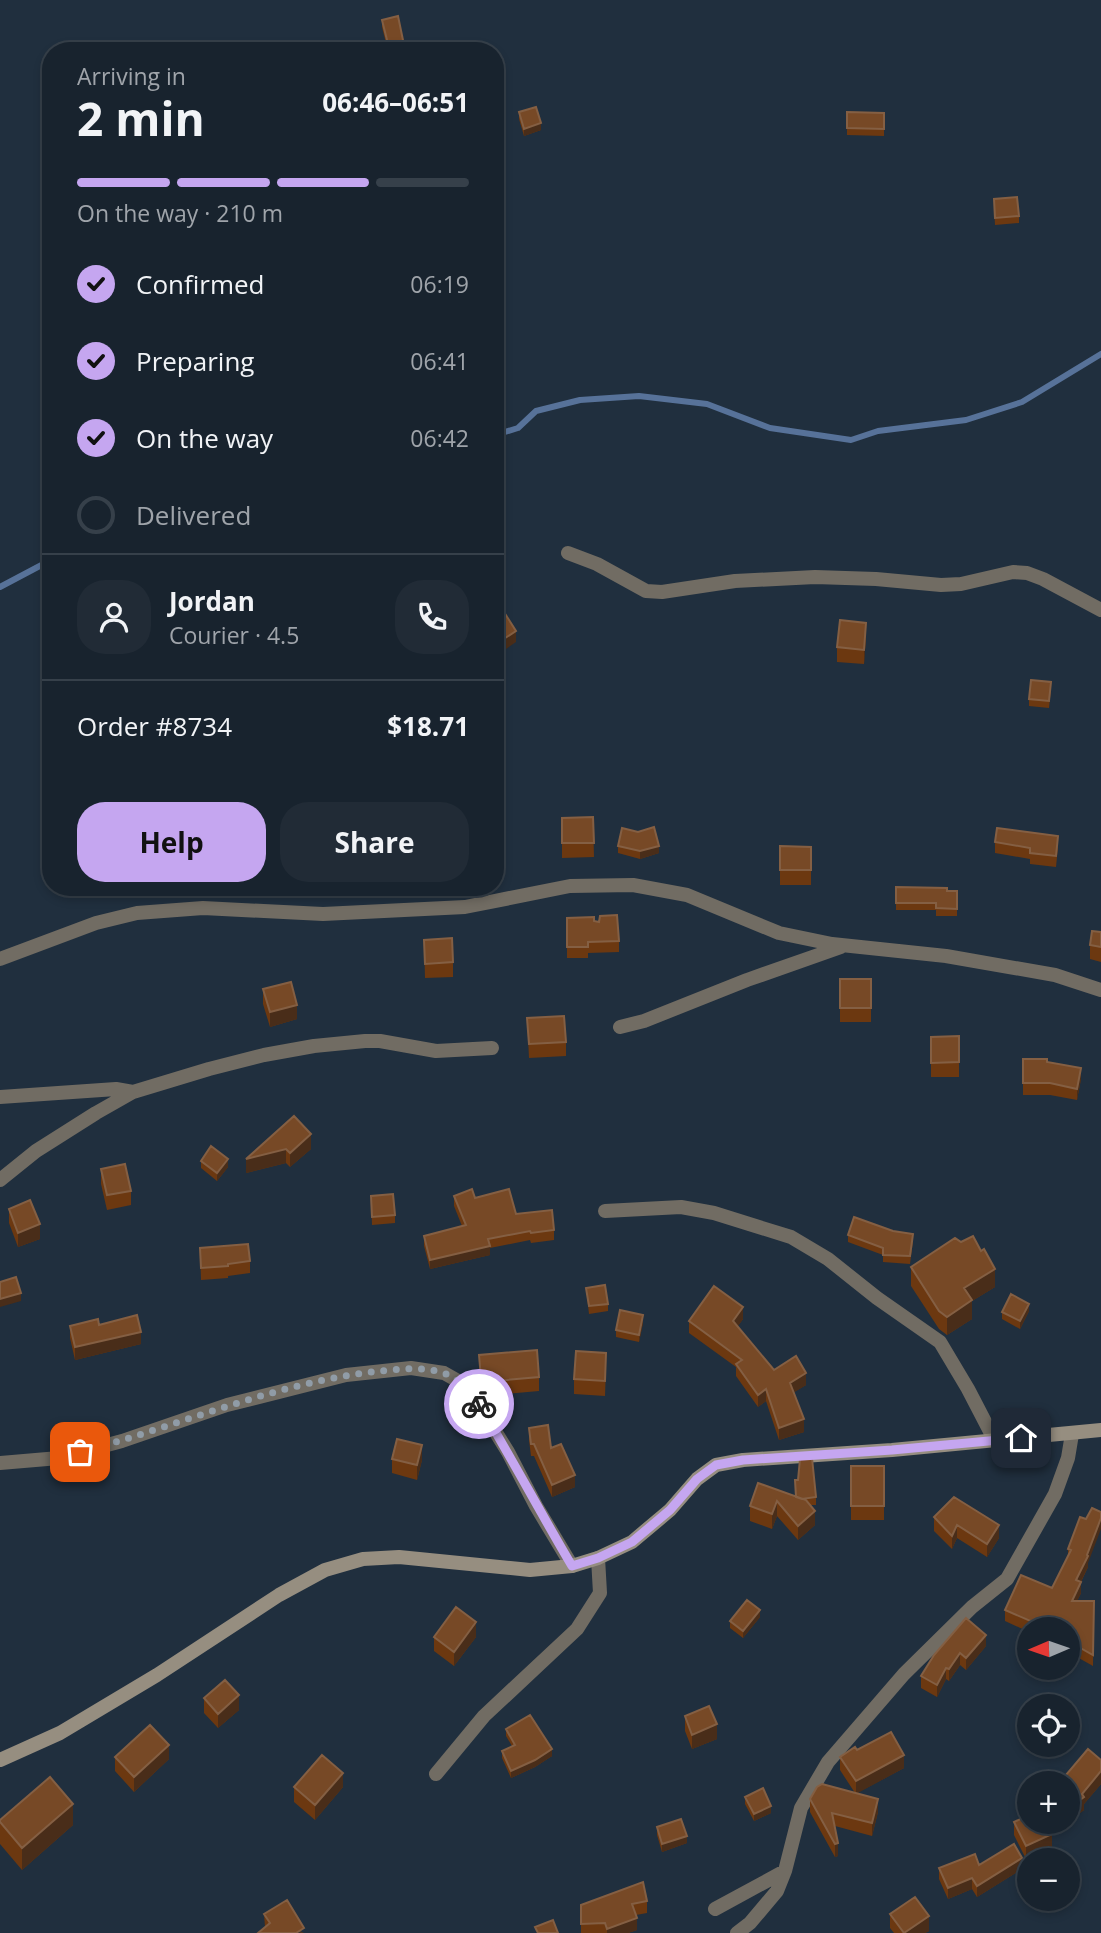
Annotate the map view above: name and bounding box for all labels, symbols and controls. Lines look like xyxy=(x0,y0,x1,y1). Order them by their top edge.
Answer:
text: Arriving in xyxy=(77,60,186,92)
text: 06:46–06:51 xyxy=(322,84,469,120)
text: 2 min xyxy=(77,87,205,149)
text: On the way · 210 m xyxy=(77,197,283,229)
icon: check xyxy=(77,265,115,303)
text: Confirmed xyxy=(136,266,264,302)
text: 06:19 xyxy=(410,268,469,300)
icon: check xyxy=(77,342,115,380)
text: Preparing xyxy=(136,343,254,379)
text: 06:41 xyxy=(410,345,469,377)
icon: check xyxy=(77,419,115,457)
text: On the way xyxy=(136,420,273,456)
text: 06:42 xyxy=(410,422,469,454)
text: Delivered xyxy=(136,497,251,533)
button: person xyxy=(77,580,151,654)
button: phone xyxy=(395,580,469,654)
text: Jordan xyxy=(169,583,255,619)
text: Courier · 4.5 xyxy=(169,619,299,651)
text: Order #8734 xyxy=(77,708,232,744)
text: $18.71 xyxy=(387,708,469,744)
button: Help xyxy=(77,802,266,882)
button: Share xyxy=(280,802,469,882)
courier xyxy=(444,1369,514,1439)
icon: bike xyxy=(460,1385,498,1423)
pin xyxy=(991,1408,1051,1468)
icon: home xyxy=(1002,1419,1040,1457)
pin xyxy=(50,1422,110,1482)
icon: bag xyxy=(61,1433,99,1471)
north arrow xyxy=(1017,1617,1080,1680)
map controls xyxy=(1017,1617,1080,1911)
button: locate xyxy=(1017,1694,1080,1757)
button: + xyxy=(1017,1771,1080,1834)
button: − xyxy=(1017,1848,1080,1911)

